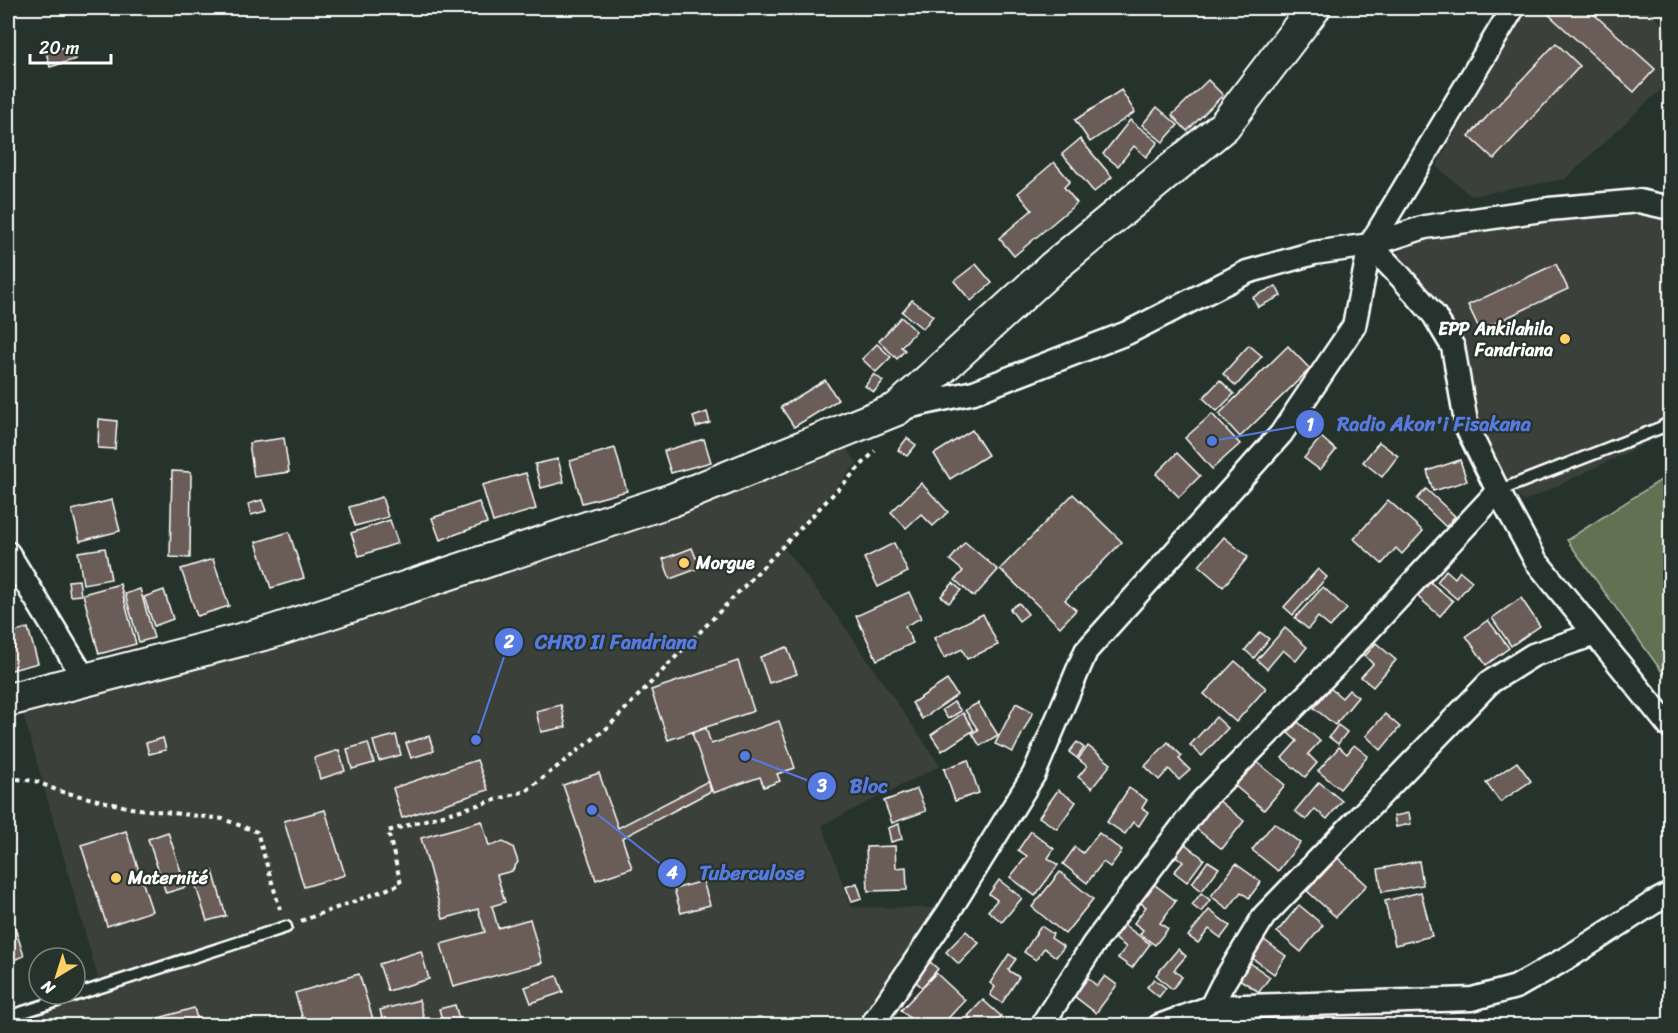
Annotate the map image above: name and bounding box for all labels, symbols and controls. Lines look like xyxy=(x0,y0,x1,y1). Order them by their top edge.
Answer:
scale bar xyxy=(30,27,111,65)
text: 20 m xyxy=(39,32,79,64)
place label: EPP Ankilahila Fandriana xyxy=(1438,313,1553,366)
marker: EPP Ankilahila Fandriana xyxy=(1558,332,1572,346)
callout: Radio Akon'i Fisakana xyxy=(1295,405,1542,443)
text: Radio Akon'i Fisakana xyxy=(1336,407,1532,442)
text: 1 xyxy=(1306,409,1314,441)
place label: Morgue xyxy=(695,547,755,579)
marker: Morgue xyxy=(677,556,691,570)
callout: CHRD II Fandriana xyxy=(494,623,709,661)
text: CHRD II Fandriana xyxy=(534,625,697,660)
text: 2 xyxy=(503,626,515,658)
callout: Bloc xyxy=(807,767,900,805)
text: Bloc xyxy=(850,769,888,804)
text: 3 xyxy=(816,770,827,802)
callout: Tuberculose xyxy=(657,854,816,892)
text: Tuberculose xyxy=(699,856,805,891)
text: 4 xyxy=(665,857,678,889)
place label: Maternité xyxy=(127,862,209,894)
marker: Maternité xyxy=(109,871,123,885)
north arrow xyxy=(27,946,87,1006)
text: N xyxy=(34,972,62,1003)

